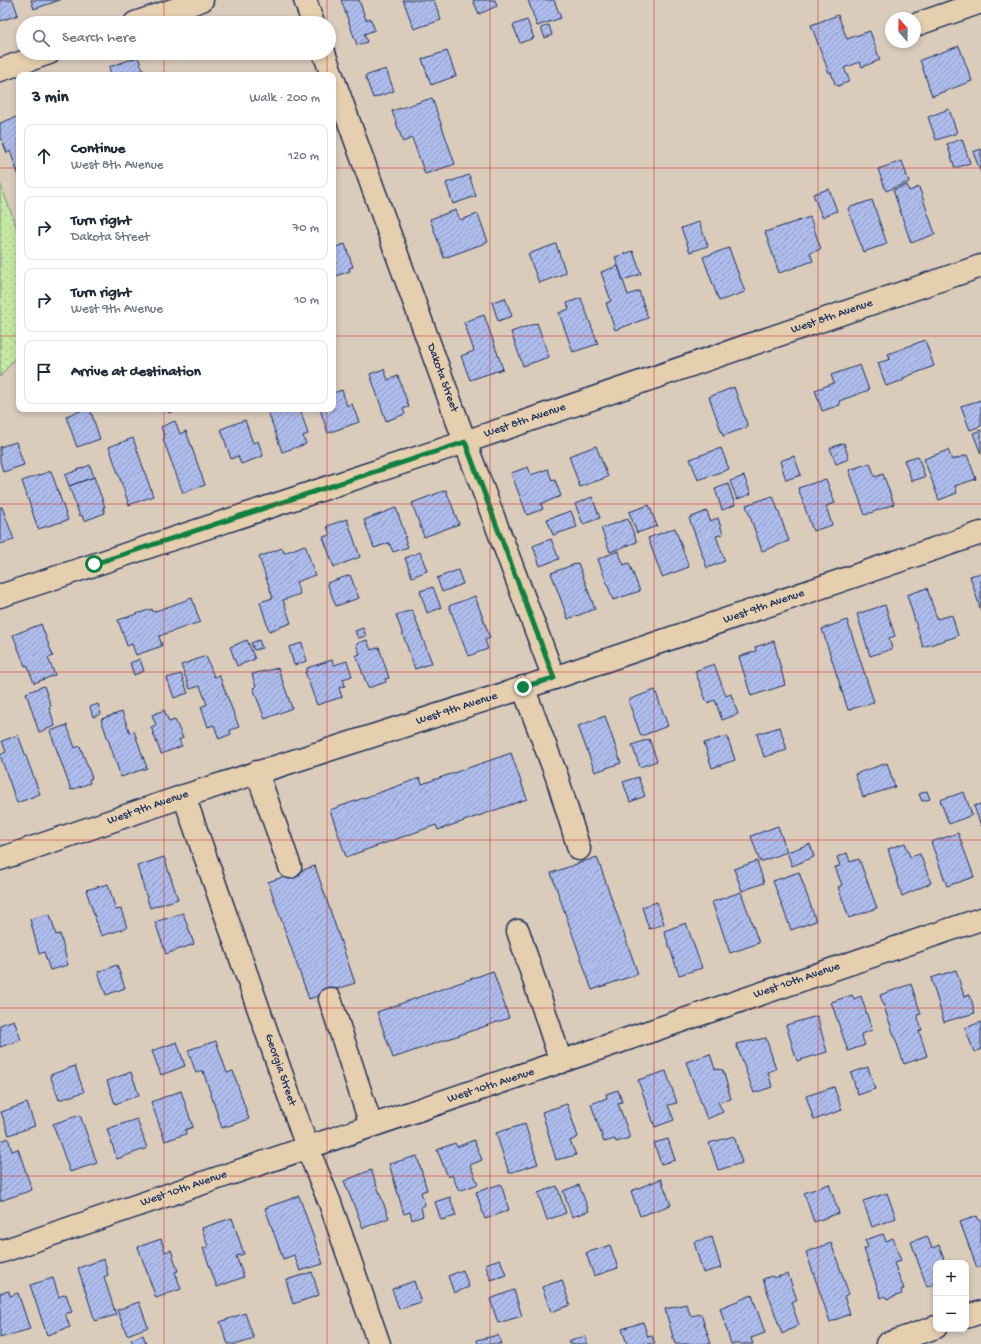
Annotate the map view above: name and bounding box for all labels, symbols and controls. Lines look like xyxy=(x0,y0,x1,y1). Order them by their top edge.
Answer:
north arrow xyxy=(885,12,921,48)
search box xyxy=(16,16,336,60)
icon: search xyxy=(30,27,52,49)
text: Search here xyxy=(62,29,136,47)
text: 3 min xyxy=(32,88,69,108)
text: Walk · 200 m xyxy=(249,91,320,106)
text: Continue xyxy=(71,140,125,158)
icon: ahead xyxy=(33,145,55,167)
text: 120 m xyxy=(288,149,319,164)
text: West 8th Avenue xyxy=(71,158,164,173)
text: Turn right xyxy=(71,212,131,230)
icon: right xyxy=(33,217,55,239)
text: 70 m xyxy=(293,221,319,236)
text: Dakota Street xyxy=(71,230,150,245)
text: Turn right xyxy=(71,284,131,302)
icon: right xyxy=(33,289,55,311)
text: 10 m xyxy=(294,293,319,308)
street label: West 8th Avenue xyxy=(789,296,875,338)
text: West 9th Avenue xyxy=(71,302,163,317)
street label: Dakota Street xyxy=(423,341,461,415)
icon: arrive xyxy=(33,361,55,383)
text: Arrive at destination xyxy=(71,363,201,381)
street label: West 8th Avenue xyxy=(482,400,568,442)
route start xyxy=(85,555,103,573)
street label: West 9th Avenue xyxy=(722,586,807,627)
route end xyxy=(514,678,532,696)
street label: West 9th Avenue xyxy=(414,689,500,729)
street label: West 9th Avenue xyxy=(106,787,191,828)
street label: West 10th Avenue xyxy=(752,959,843,1002)
street label: Georgia Street xyxy=(261,1032,299,1109)
street label: West 10th Avenue xyxy=(446,1065,537,1107)
street label: West 10th Avenue xyxy=(139,1167,230,1210)
map controls xyxy=(933,1260,969,1332)
button: + xyxy=(933,1260,969,1296)
button: − xyxy=(933,1296,969,1332)

